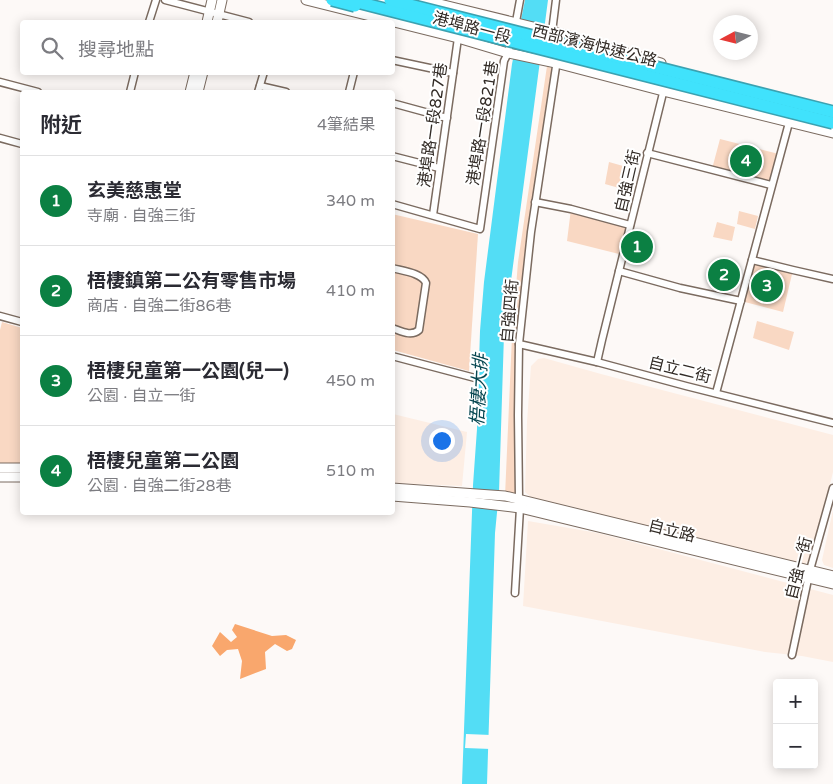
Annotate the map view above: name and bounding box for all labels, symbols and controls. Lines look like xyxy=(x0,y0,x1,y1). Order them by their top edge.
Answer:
street label: 港埠路一段 xyxy=(431,8,513,48)
north arrow xyxy=(713,15,758,60)
search box xyxy=(20,20,395,75)
street label: 西部濱海快速公路 xyxy=(530,21,659,71)
icon: search xyxy=(38,34,66,62)
text: 搜尋地點 xyxy=(78,39,154,61)
street label: 港埠路一段821巷 xyxy=(463,59,503,187)
street label: 港埠路一段827巷 xyxy=(414,61,452,189)
text: 附近 xyxy=(40,113,82,138)
text: 4筆結果 xyxy=(317,115,375,135)
pin: 4 xyxy=(730,142,762,180)
street label: 自強三街 xyxy=(611,148,645,215)
text: 玄美慈惠堂 xyxy=(87,180,182,202)
text: 1 xyxy=(51,191,61,211)
text: 340 m xyxy=(326,191,375,211)
text: 寺廟 · 自強三街 xyxy=(87,206,195,226)
pin: 1 xyxy=(621,228,653,266)
pin: 2 xyxy=(708,256,740,294)
pin: 3 xyxy=(751,267,783,305)
text: 梧棲鎮第二公有零售市場 xyxy=(87,270,296,292)
street label: 自強四街 xyxy=(497,278,523,344)
text: 2 xyxy=(51,281,61,301)
text: 410 m xyxy=(326,281,375,301)
text: 商店 · 自強二街86巷 xyxy=(87,296,232,316)
water label: 梧棲大排 xyxy=(466,351,492,427)
street label: 自立二街 xyxy=(646,353,713,387)
text: 梧棲兒童第一公園(兒一) xyxy=(87,360,289,382)
text: 3 xyxy=(51,371,61,391)
text: 450 m xyxy=(326,371,375,391)
text: 公園 · 自立一街 xyxy=(87,386,195,406)
your location xyxy=(429,428,455,454)
text: 梧棲兒童第二公園 xyxy=(87,450,239,472)
text: 4 xyxy=(51,461,61,481)
text: 510 m xyxy=(326,461,375,481)
text: 公園 · 自強二街28巷 xyxy=(87,476,232,496)
street label: 自立路 xyxy=(646,515,697,546)
street label: 自強一街 xyxy=(782,535,816,602)
map controls xyxy=(773,679,818,769)
button: + xyxy=(773,679,818,724)
button: − xyxy=(773,724,818,769)

